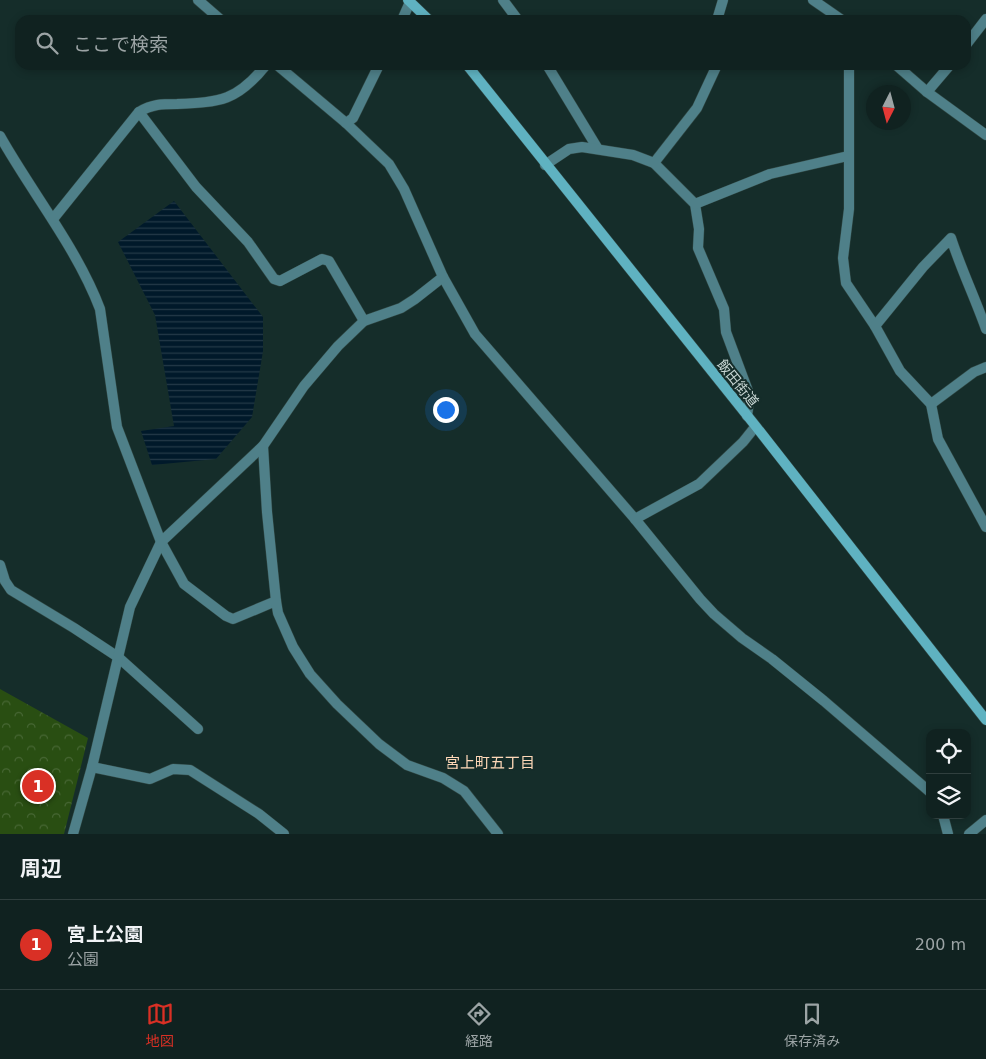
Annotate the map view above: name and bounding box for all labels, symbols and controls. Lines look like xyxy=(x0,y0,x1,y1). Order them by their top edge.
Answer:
search box xyxy=(15,15,971,70)
icon: search xyxy=(33,29,61,57)
text: ここで検索 xyxy=(73,33,168,55)
north arrow xyxy=(866,85,911,130)
street label: 飯田街道 xyxy=(714,356,762,410)
your location xyxy=(433,397,459,423)
map controls xyxy=(926,729,971,819)
button: locate xyxy=(926,729,971,774)
district label: 宮上町五丁目 xyxy=(445,754,535,772)
pin: 1 xyxy=(22,767,54,805)
button: layers xyxy=(926,774,971,819)
text: 周辺 xyxy=(20,857,62,881)
text: 宮上公園 xyxy=(67,923,143,945)
text: 1 xyxy=(30,935,42,954)
text: 200 m xyxy=(915,935,966,954)
text: 公園 xyxy=(67,950,99,969)
tab: 地図 xyxy=(146,1000,174,1050)
tab: 経路 xyxy=(465,1000,493,1050)
tab: 保存済み xyxy=(784,1000,840,1050)

